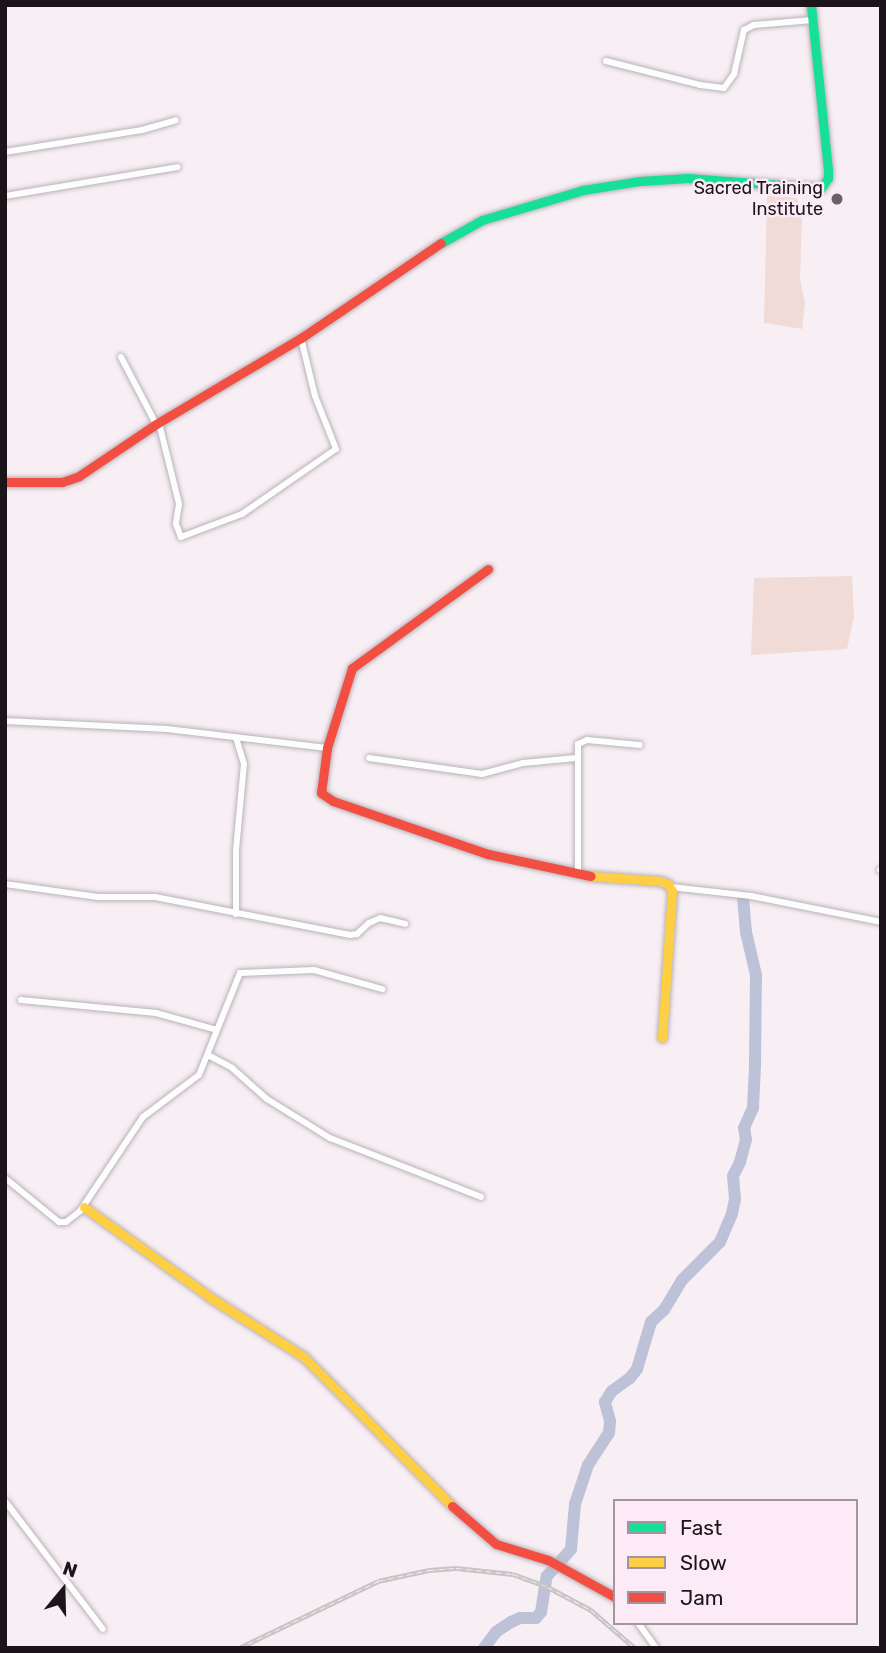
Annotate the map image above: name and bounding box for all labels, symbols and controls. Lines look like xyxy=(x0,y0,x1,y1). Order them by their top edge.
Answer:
place label: Sacred Training Institute xyxy=(693,178,823,220)
marker: Sacred Training Institute xyxy=(829,191,845,207)
legend xyxy=(613,1499,858,1625)
text: Fast xyxy=(680,1515,722,1540)
text: Slow xyxy=(680,1550,727,1575)
north arrow xyxy=(28,1555,98,1625)
text: N xyxy=(60,1557,80,1583)
text: Jam xyxy=(680,1585,724,1610)

